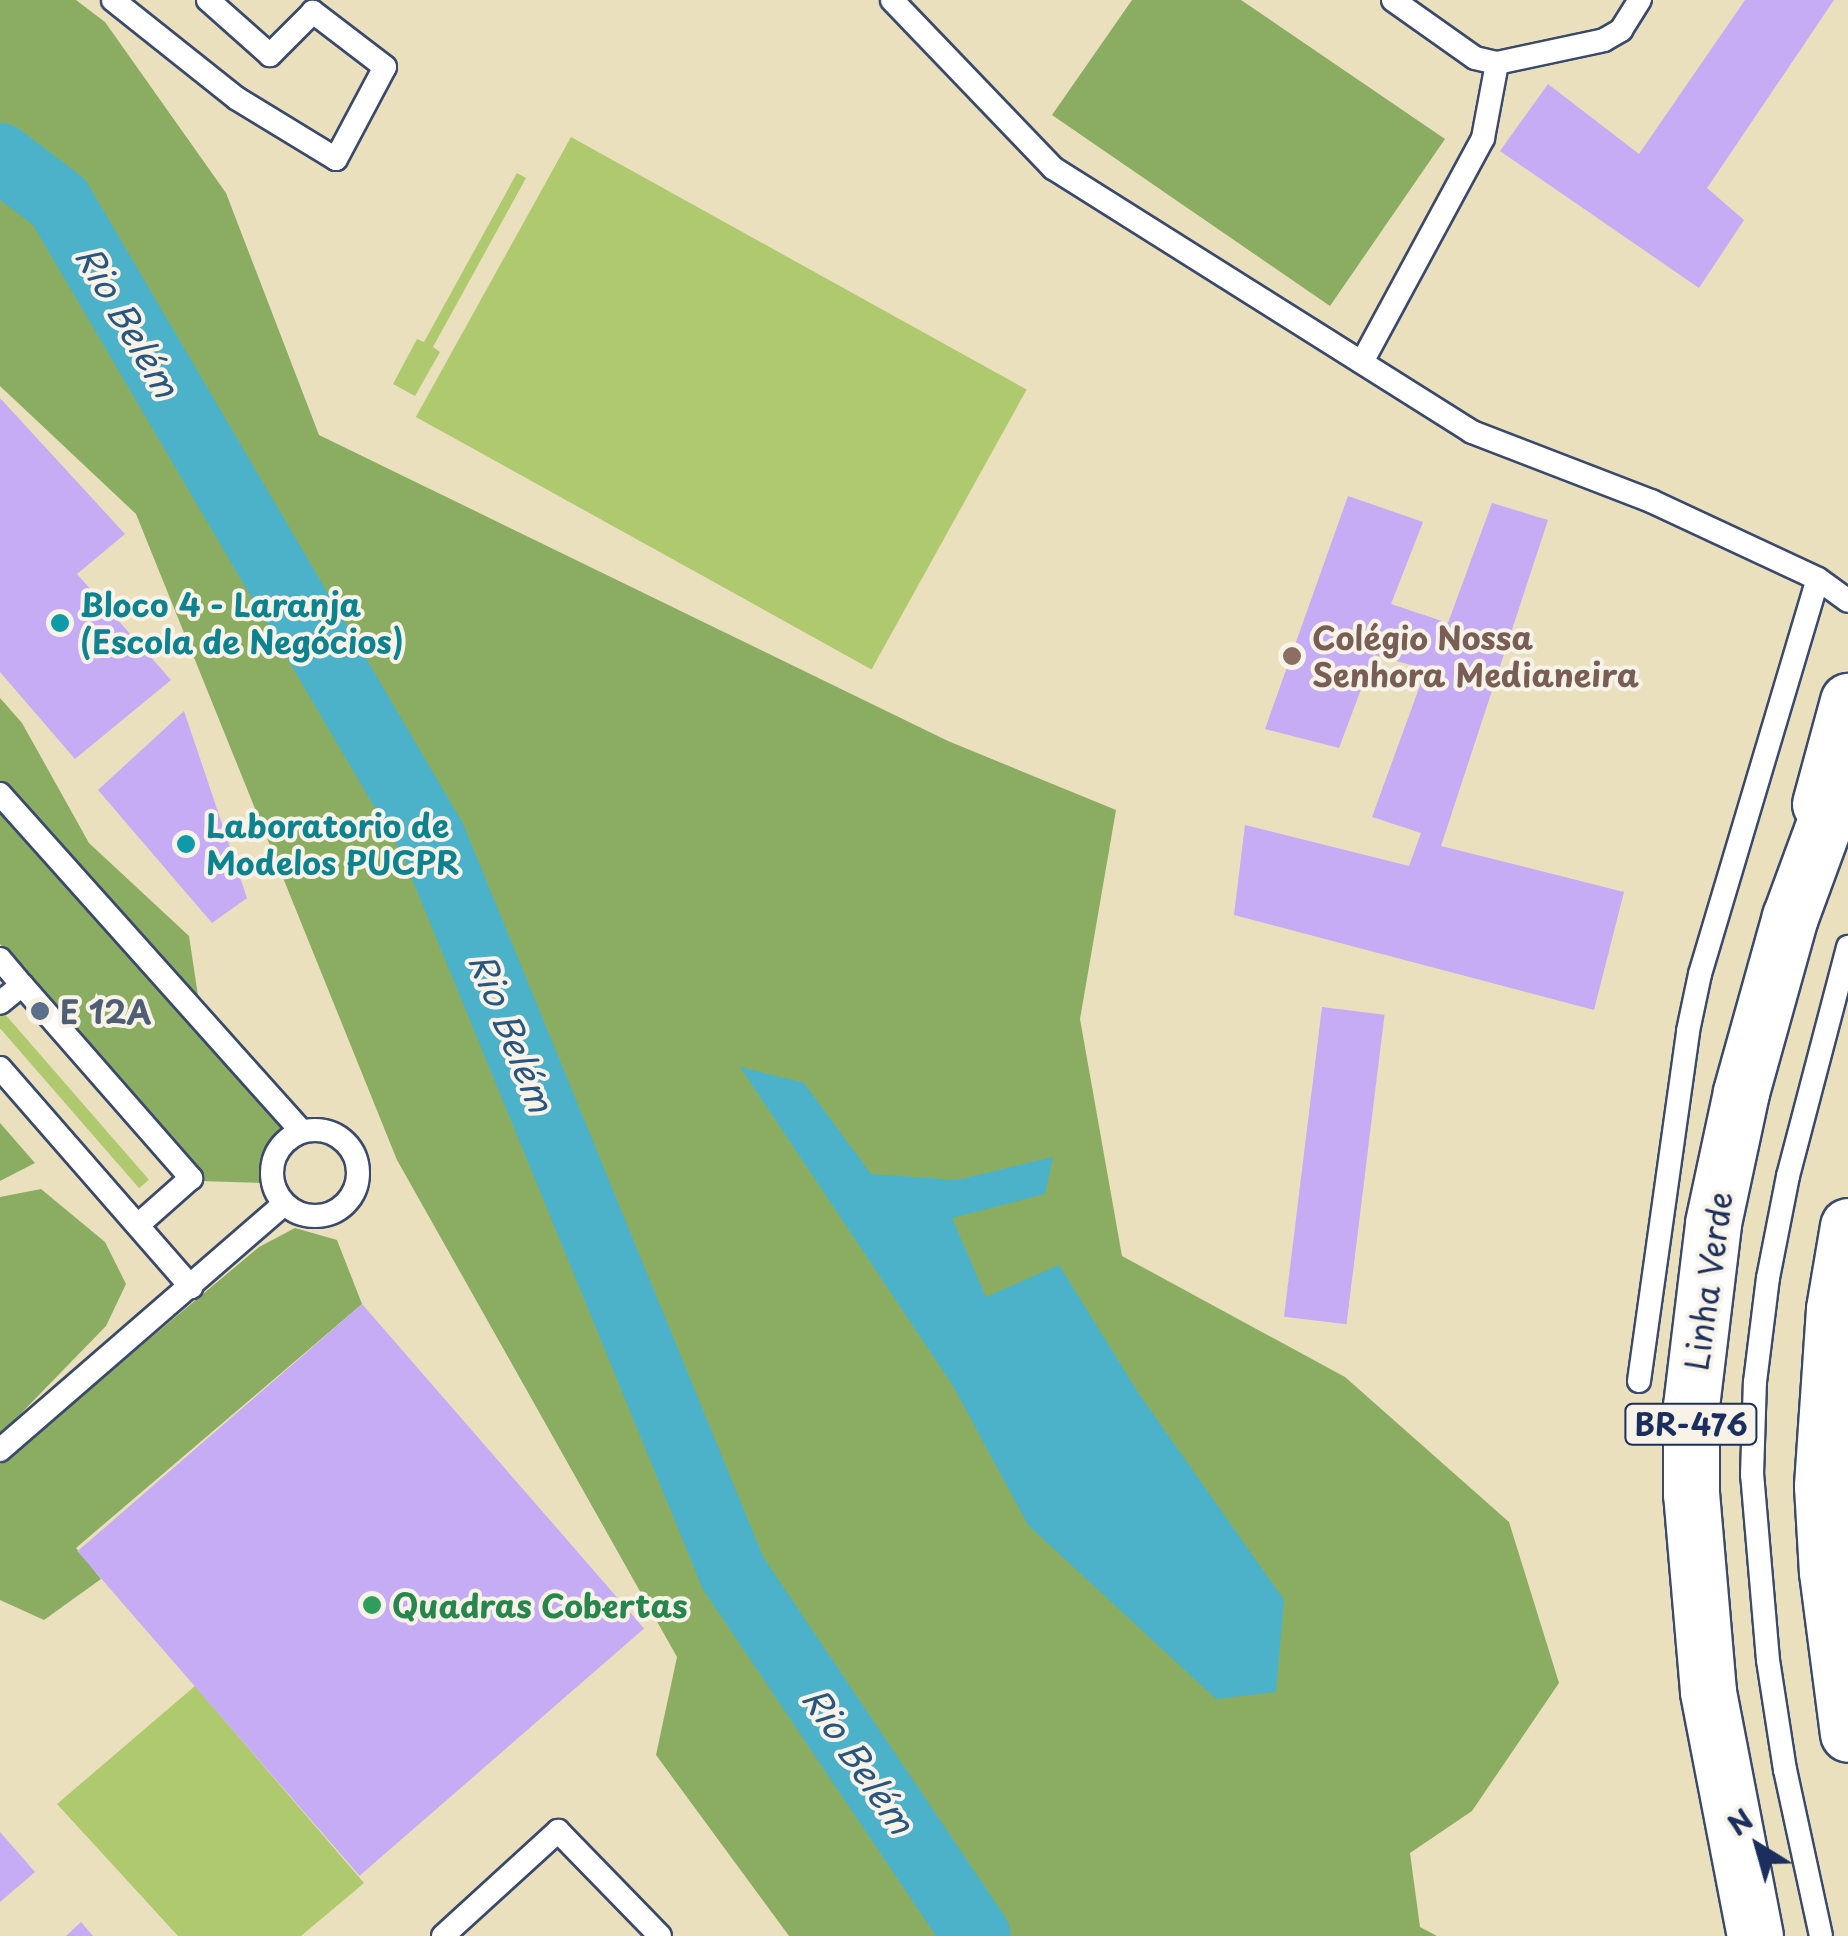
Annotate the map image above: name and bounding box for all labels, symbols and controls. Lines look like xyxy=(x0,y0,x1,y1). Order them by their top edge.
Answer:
water label: Rio Belém xyxy=(67,236,189,406)
place label: Bloco 4 - Laranja (Escola de Negócios) xyxy=(80,586,406,661)
marker: Bloco 4 - Laranja (Escola de Negócios) xyxy=(49,612,71,634)
place label: Colégio Nossa Senhora Medianeira xyxy=(1312,619,1639,694)
marker: Colégio Nossa Senhora Medianeira xyxy=(1281,645,1303,667)
place label: Laboratorio de Modelos PUCPR xyxy=(206,807,461,882)
marker: Laboratorio de Modelos PUCPR xyxy=(175,833,197,855)
water label: Rio Belém xyxy=(460,945,564,1119)
place label: E 12A xyxy=(60,992,153,1030)
marker: E 12A xyxy=(29,1000,51,1022)
street label: Linha Verde xyxy=(1676,1189,1740,1373)
road number: BR-476 xyxy=(1624,1399,1758,1449)
place label: Quadras Cobertas xyxy=(392,1586,690,1624)
marker: Quadras Cobertas xyxy=(361,1594,383,1616)
water label: Rio Belém xyxy=(794,1677,924,1843)
north arrow xyxy=(1708,1796,1808,1896)
text: N xyxy=(1718,1798,1761,1845)

